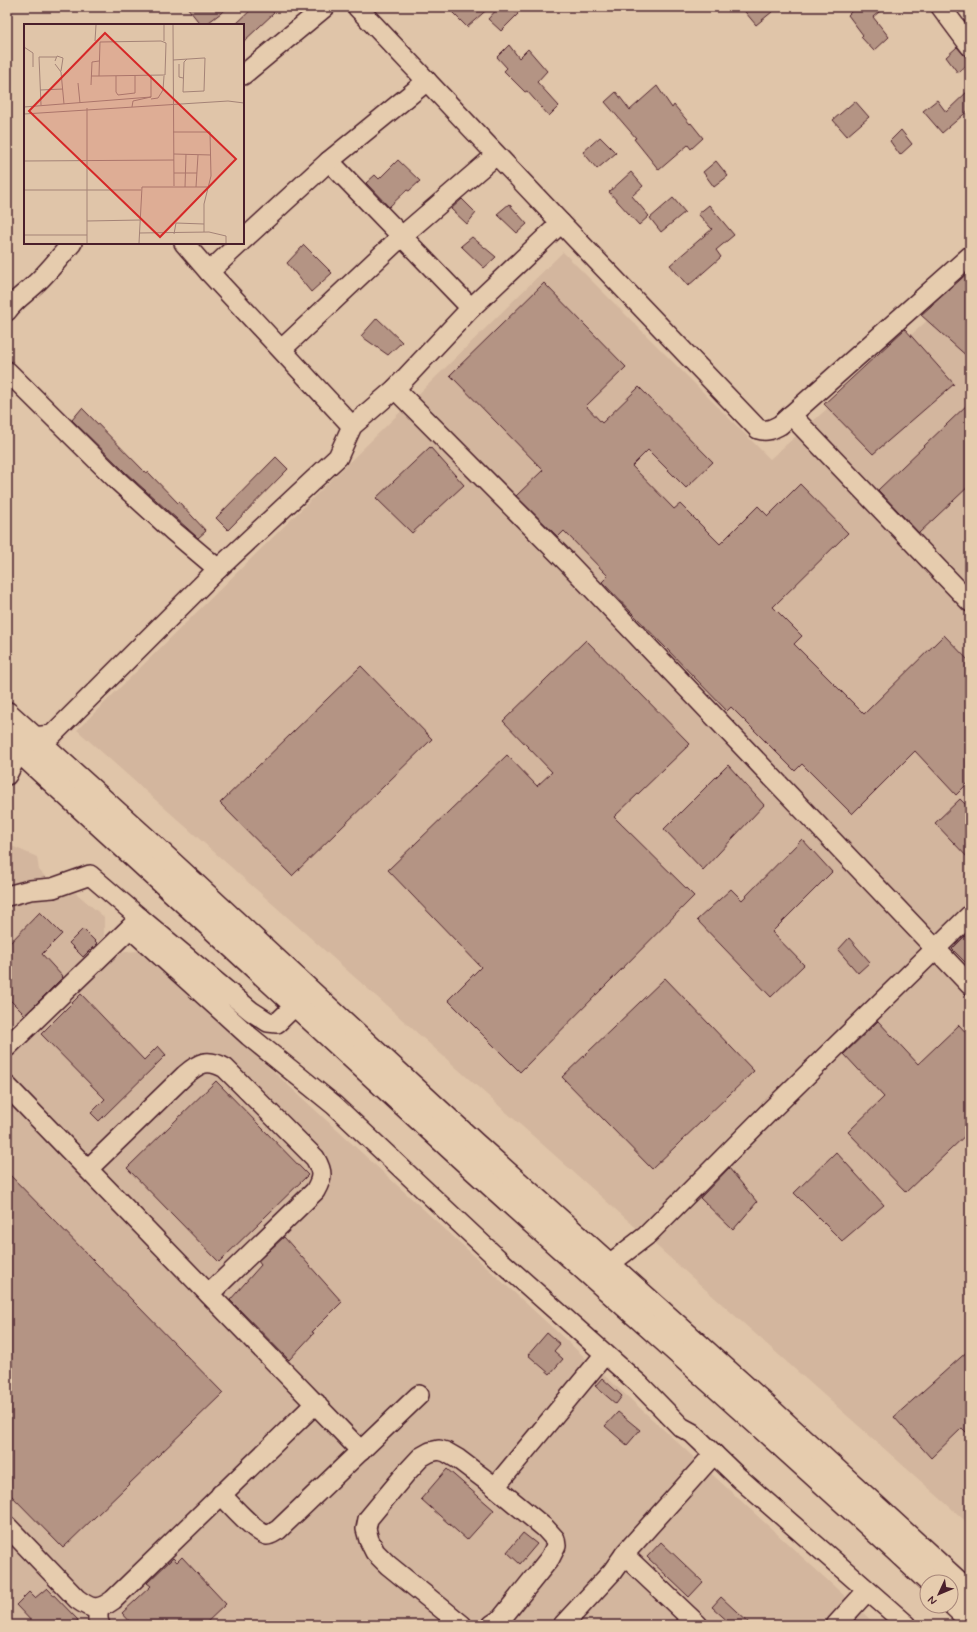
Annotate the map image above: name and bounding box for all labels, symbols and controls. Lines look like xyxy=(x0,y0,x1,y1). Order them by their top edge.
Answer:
inset map xyxy=(24,24,244,244)
north arrow xyxy=(919,1574,959,1614)
text: N xyxy=(925,1593,940,1608)

